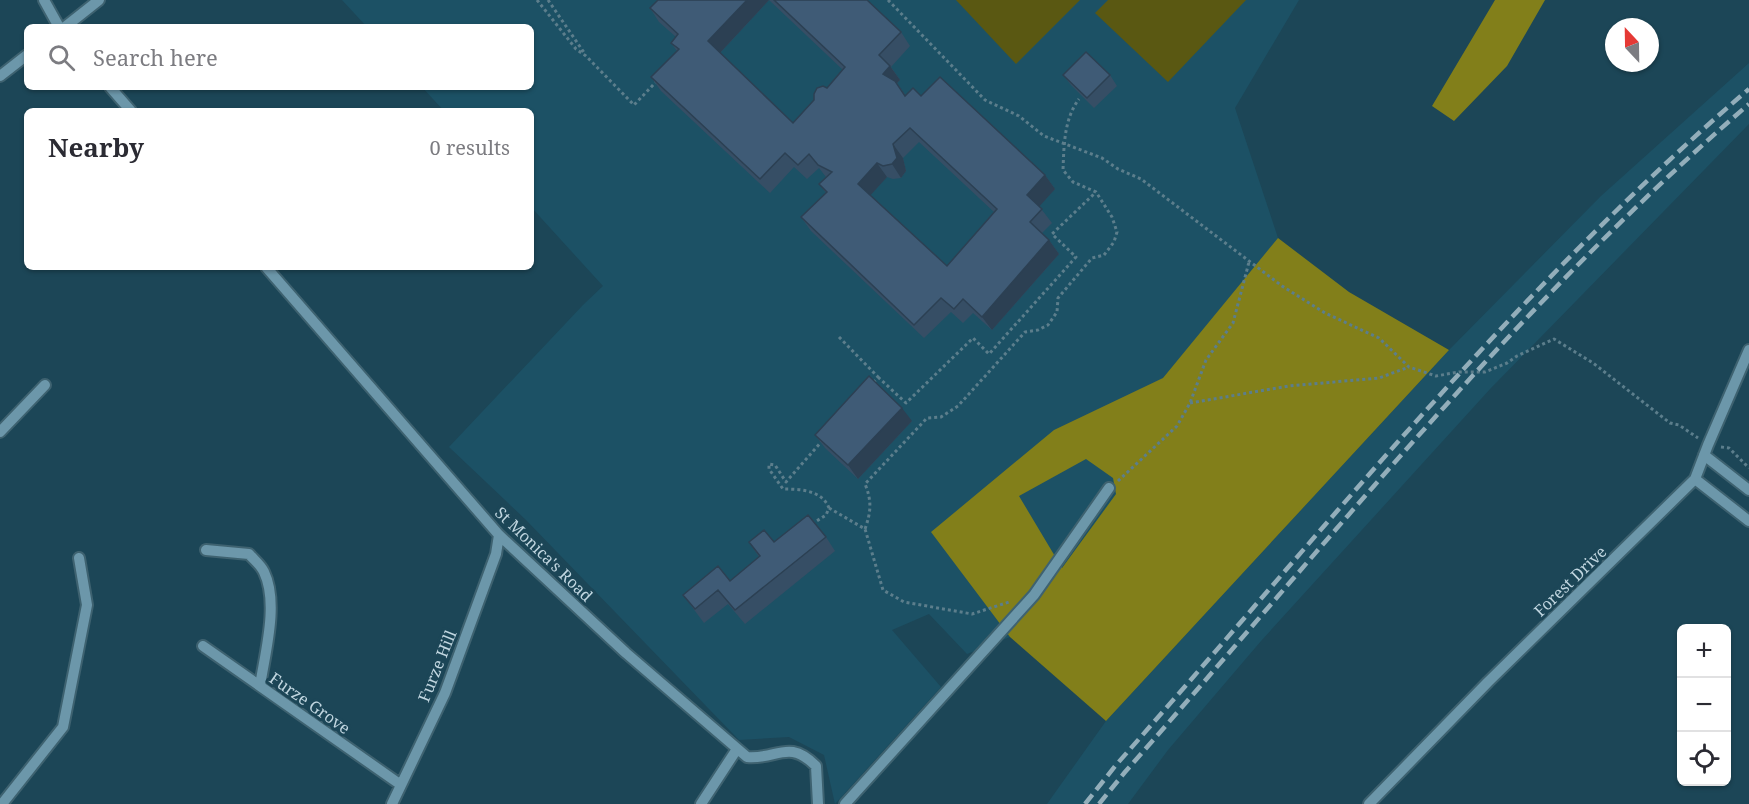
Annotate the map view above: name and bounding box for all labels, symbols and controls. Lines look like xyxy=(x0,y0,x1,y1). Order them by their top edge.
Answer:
north arrow xyxy=(1605,18,1659,72)
search box xyxy=(24,24,534,90)
icon: search xyxy=(45,41,78,74)
text: Search here xyxy=(93,42,218,72)
text: Nearby xyxy=(48,129,144,165)
text: 0 results xyxy=(430,134,510,161)
street label: St Monica's Road xyxy=(490,502,598,606)
street label: Forest Drive xyxy=(1529,541,1611,621)
map controls xyxy=(1677,624,1731,786)
button: + xyxy=(1677,624,1731,678)
street label: Furze Hill xyxy=(413,627,461,705)
street label: Furze Grove xyxy=(265,667,355,739)
button: − xyxy=(1677,678,1731,732)
button: locate xyxy=(1677,732,1731,786)

